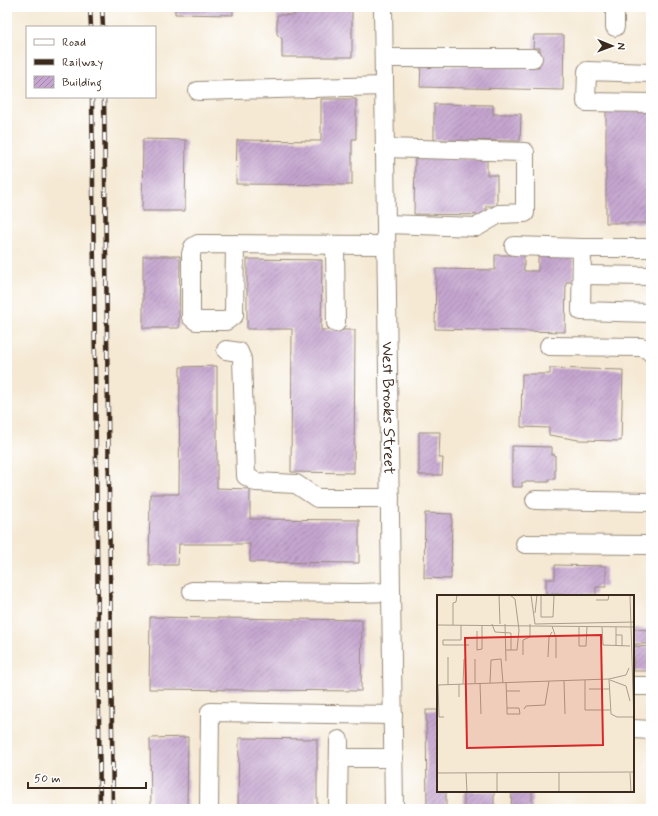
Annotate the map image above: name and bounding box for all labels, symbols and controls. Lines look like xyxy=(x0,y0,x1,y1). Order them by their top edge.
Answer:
legend xyxy=(26,26,156,98)
north arrow xyxy=(592,26,632,66)
text: Road xyxy=(62,35,86,51)
text: N xyxy=(614,42,628,50)
text: Railway xyxy=(62,55,104,71)
text: Building xyxy=(62,75,102,92)
street label: West Brooks Street xyxy=(377,341,400,475)
inset map xyxy=(437,595,634,792)
scale bar xyxy=(28,764,146,790)
text: 50 m xyxy=(34,771,61,787)

